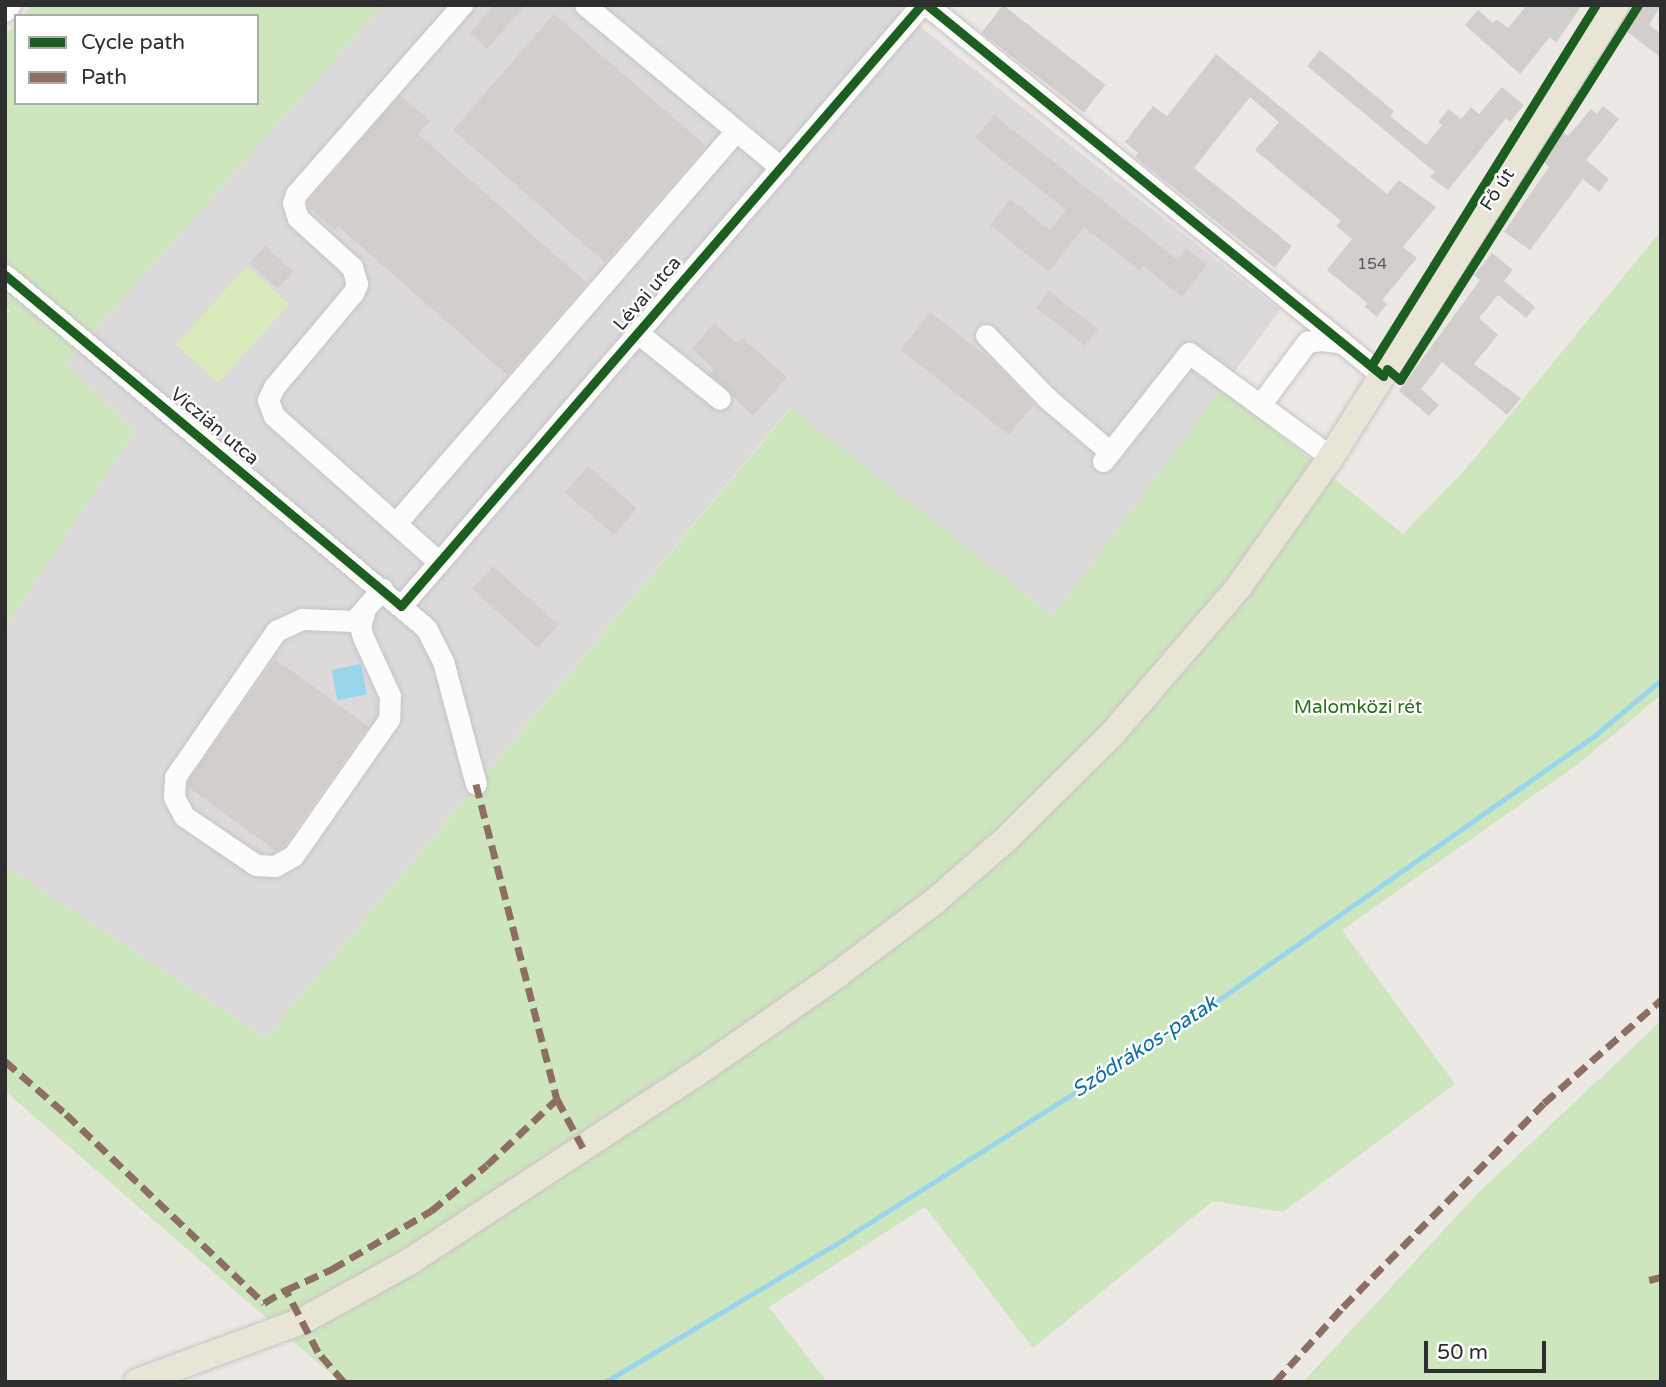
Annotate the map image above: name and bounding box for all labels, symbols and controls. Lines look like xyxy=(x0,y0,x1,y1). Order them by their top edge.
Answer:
legend xyxy=(14,14,259,105)
text: Cycle path xyxy=(81,30,185,55)
text: Path xyxy=(81,65,127,90)
street label: Fő út xyxy=(1476,164,1520,216)
street label: Lévai utca xyxy=(609,252,687,336)
house number: 154 xyxy=(1357,254,1387,274)
street label: Viczián utca xyxy=(165,383,263,471)
park label: Malomközi rét xyxy=(1294,697,1422,719)
water label: Sződrákos-patak xyxy=(1068,991,1222,1103)
scale bar xyxy=(1428,1328,1550,1372)
text: 50 m xyxy=(1437,1340,1488,1365)

